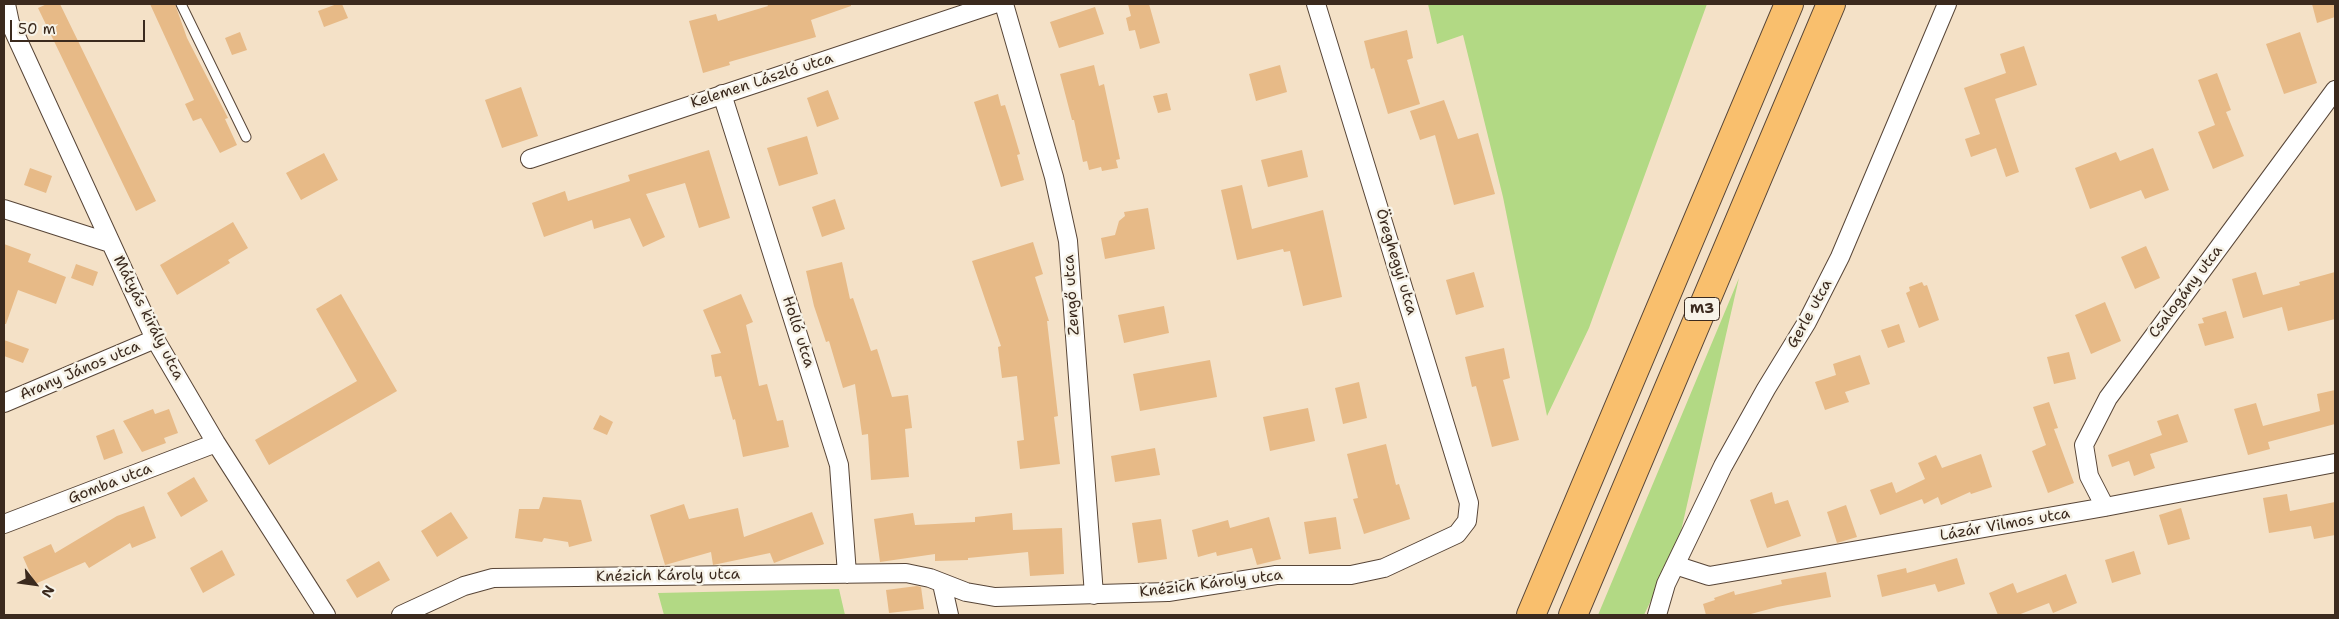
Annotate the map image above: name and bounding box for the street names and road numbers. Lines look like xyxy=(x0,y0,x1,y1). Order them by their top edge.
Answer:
street label: Kelemen László utca xyxy=(689,49,835,113)
street label: Öreghegyi utca xyxy=(1371,207,1421,317)
street label: Csalogány utca xyxy=(2145,242,2227,342)
street label: Mátyás király utca xyxy=(109,253,187,383)
street label: Zengő utca xyxy=(1060,254,1084,336)
street label: Gerle utca xyxy=(1784,277,1836,351)
street label: Holló utca xyxy=(778,294,818,370)
road number: M3 xyxy=(1684,298,1720,320)
street label: Arany János utca xyxy=(17,338,143,404)
street label: Gomba utca xyxy=(66,460,154,508)
street label: Lázár Vilmos utca xyxy=(1939,505,2071,545)
street label: Knézich Károly utca xyxy=(596,566,740,586)
street label: Knézich Károly utca xyxy=(1138,566,1284,602)

